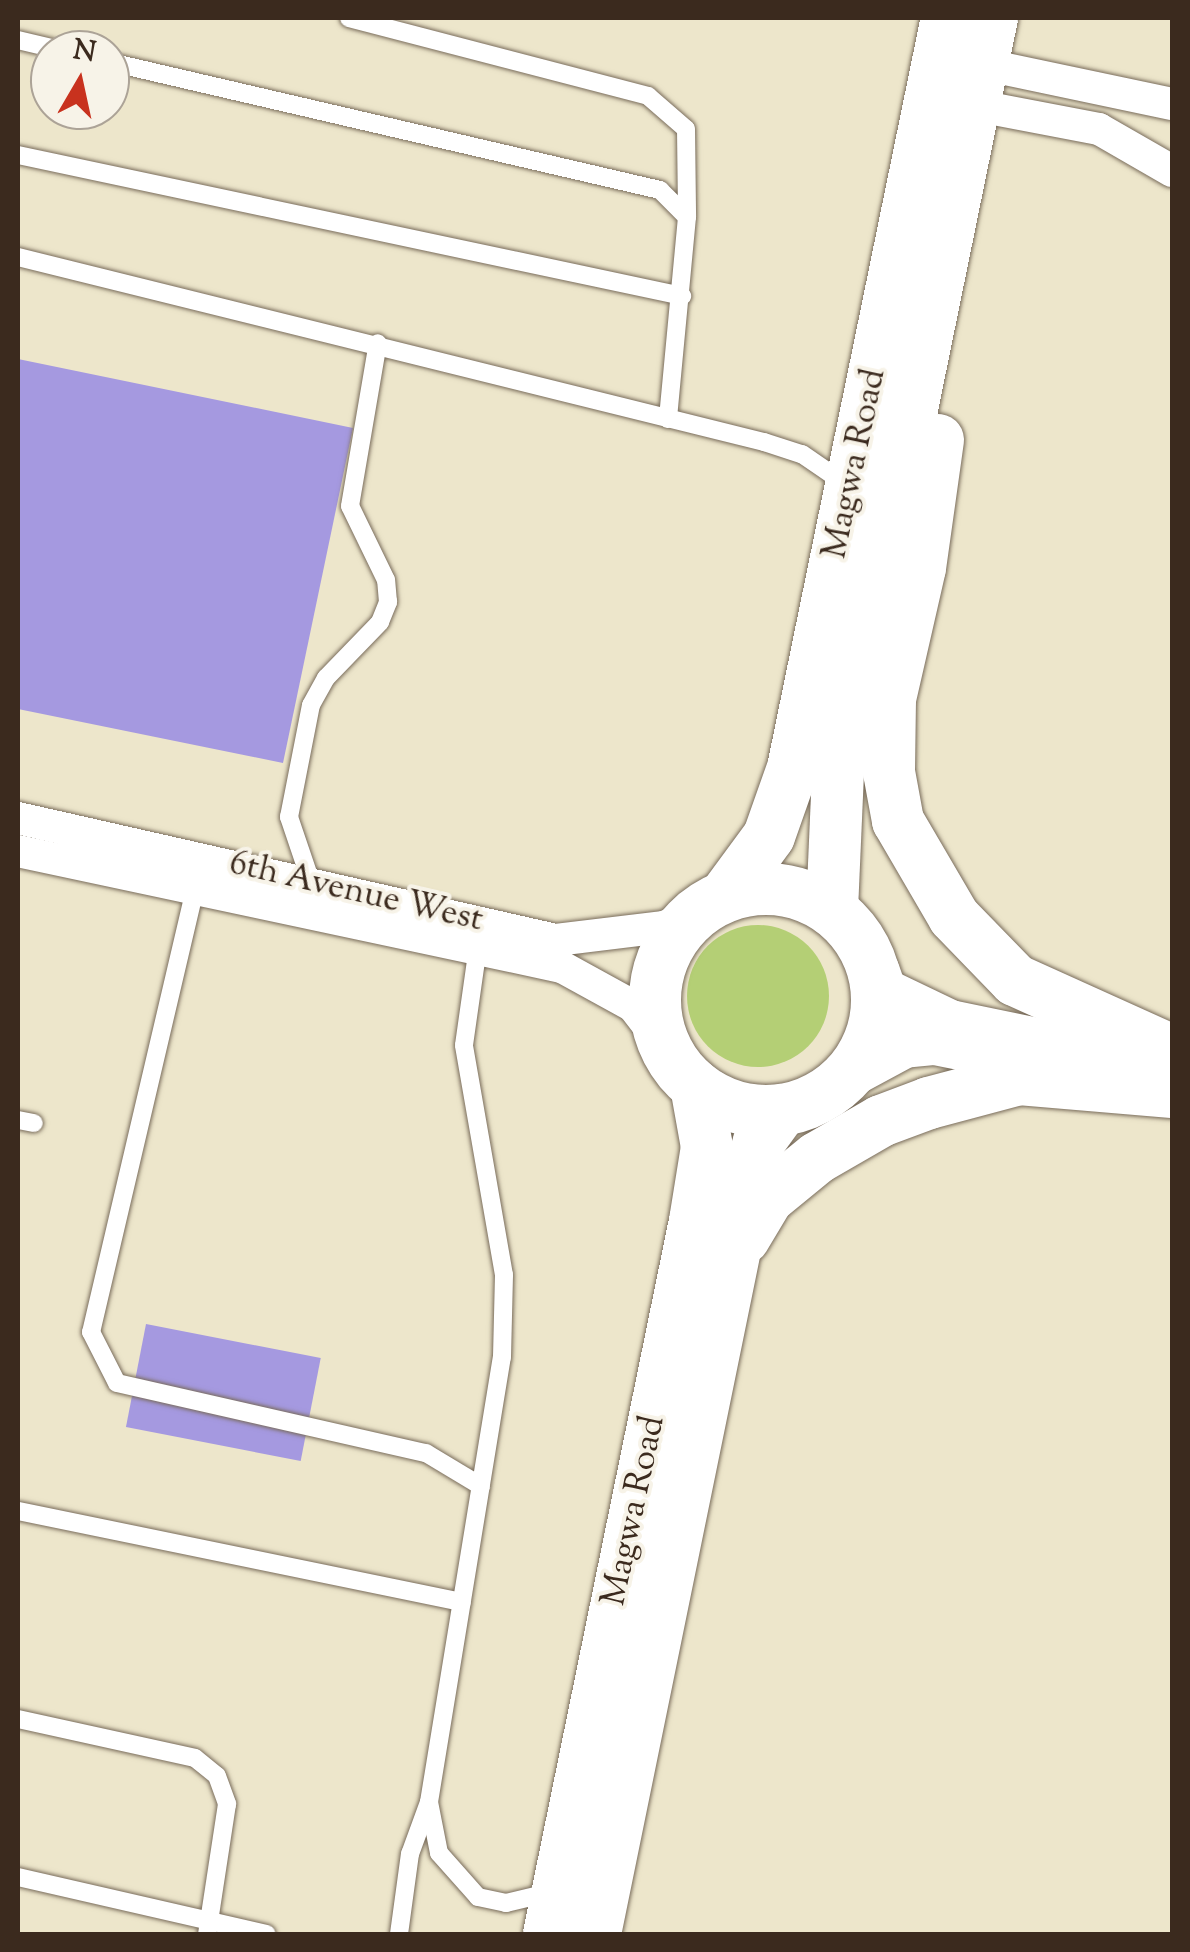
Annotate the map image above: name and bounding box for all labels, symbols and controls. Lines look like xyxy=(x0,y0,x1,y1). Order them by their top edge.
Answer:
north arrow xyxy=(30,30,130,130)
text: N xyxy=(70,31,99,74)
street label: Magwa Road xyxy=(815,365,897,563)
street label: 6th Avenue West xyxy=(225,843,487,943)
street label: Magwa Road xyxy=(594,1412,676,1610)

